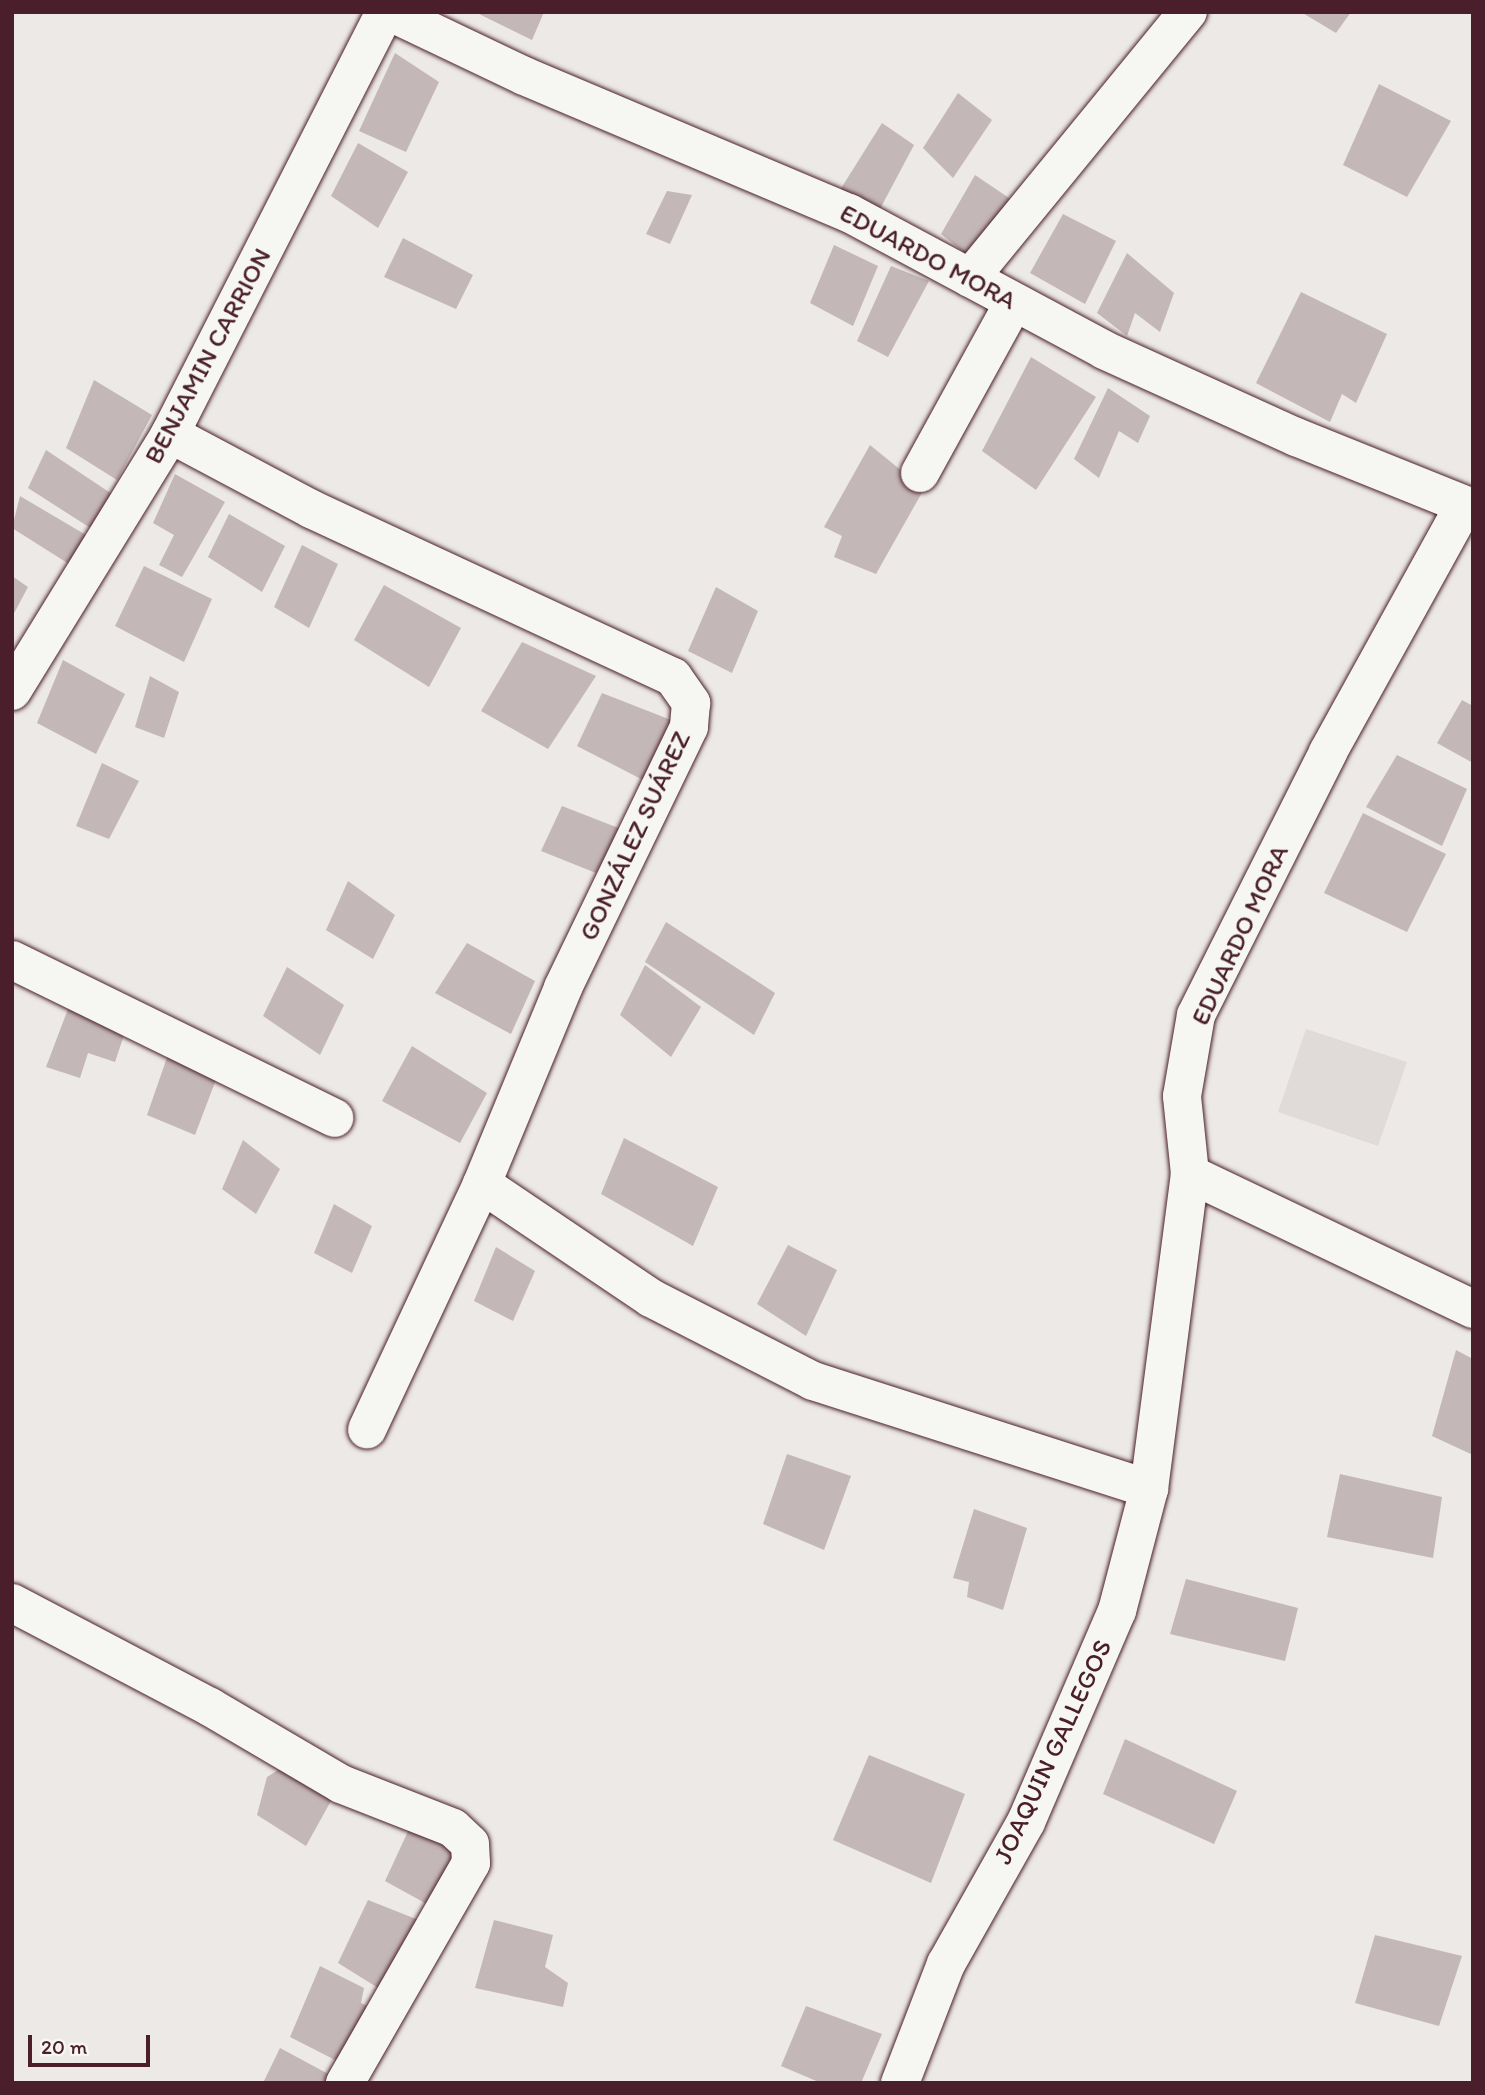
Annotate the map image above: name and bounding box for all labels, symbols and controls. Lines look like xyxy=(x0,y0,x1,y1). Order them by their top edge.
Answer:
street label: EDUARDO MORA xyxy=(834,197,1022,317)
street label: BENJAMIN CARRION xyxy=(138,243,278,469)
street label: GONZÁLEZ SUÁREZ xyxy=(573,726,697,946)
street label: EDUARDO MORA xyxy=(1185,840,1295,1030)
street label: JOAQUIN GALLEGOS xyxy=(987,1635,1119,1869)
scale bar xyxy=(32,2022,154,2066)
text: 20 m xyxy=(41,2034,87,2059)

